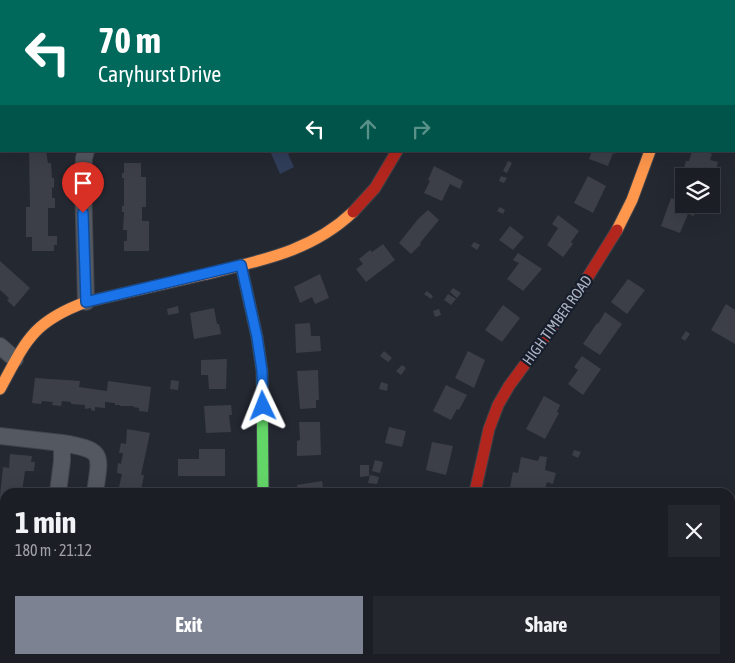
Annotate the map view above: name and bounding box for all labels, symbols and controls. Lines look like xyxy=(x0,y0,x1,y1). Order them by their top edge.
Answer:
icon: left xyxy=(15,20,80,85)
text: 70 m xyxy=(98,20,161,60)
text: Caryhurst Drive xyxy=(98,61,221,87)
icon: left xyxy=(301,115,329,143)
icon: ahead xyxy=(354,115,382,143)
icon: right xyxy=(407,115,435,143)
pin xyxy=(62,162,104,213)
map controls xyxy=(675,168,720,213)
button: layers xyxy=(675,168,720,213)
icon: arrive xyxy=(69,169,97,197)
street label: HIGH TIMBER ROAD xyxy=(519,272,595,368)
position arrow xyxy=(236,379,288,431)
text: 1 min xyxy=(15,505,76,539)
button: close xyxy=(668,505,720,557)
text: 180 m · 21:12 xyxy=(15,541,92,559)
button: Exit xyxy=(15,596,363,654)
button: Share xyxy=(373,596,720,654)

